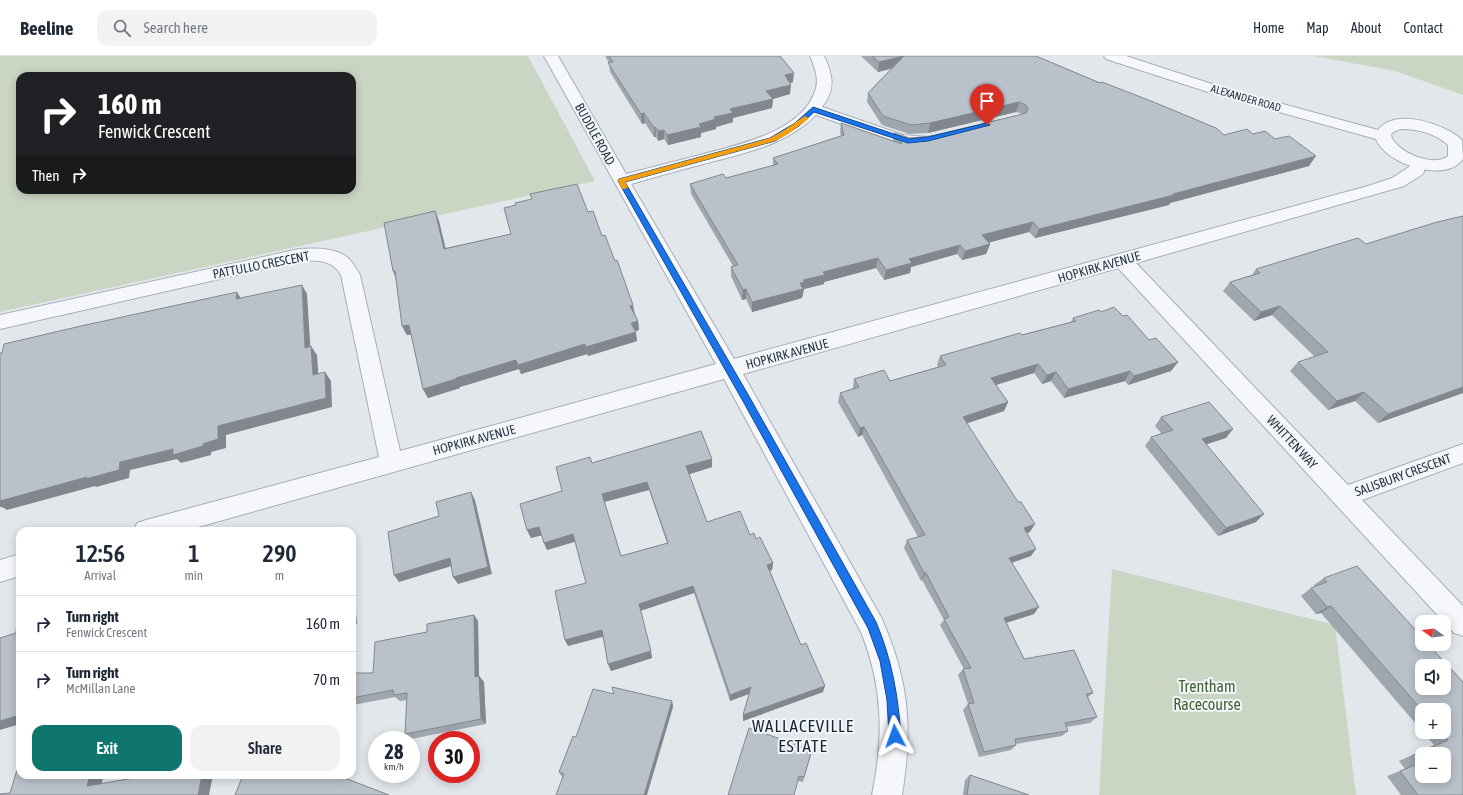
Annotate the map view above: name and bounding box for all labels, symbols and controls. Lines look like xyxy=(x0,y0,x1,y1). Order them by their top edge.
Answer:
search box xyxy=(97,10,377,46)
text: Beeline xyxy=(20,17,73,39)
icon: search xyxy=(111,17,133,39)
text: Search here xyxy=(143,19,208,36)
text: Home xyxy=(1253,20,1284,36)
text: Map xyxy=(1306,20,1329,36)
text: About xyxy=(1351,20,1382,36)
text: Contact xyxy=(1404,20,1443,36)
street label: ALEXANDER ROAD xyxy=(1210,82,1282,114)
pin xyxy=(970,84,1004,125)
icon: right xyxy=(32,88,84,140)
text: 160 m xyxy=(98,88,161,120)
icon: arrive xyxy=(976,90,998,112)
street label: BUDDLE ROAD xyxy=(572,100,618,168)
text: Fenwick Crescent xyxy=(98,121,210,142)
icon: right xyxy=(68,164,90,186)
text: Then xyxy=(32,167,60,184)
street label: PATTULLO CRESCENT xyxy=(211,248,311,282)
street label: HOPKIRK AVENUE xyxy=(1056,248,1142,286)
street label: HOPKIRK AVENUE xyxy=(744,336,830,372)
street label: WHITTEN WAY xyxy=(1264,412,1321,472)
street label: HOPKIRK AVENUE xyxy=(431,422,517,458)
street label: SALISBURY CRESCENT xyxy=(1353,450,1454,499)
text: 12:56 xyxy=(76,540,125,567)
text: 1 xyxy=(188,540,199,567)
text: 290 xyxy=(263,540,296,567)
text: Arrival xyxy=(84,568,116,583)
text: min xyxy=(184,568,203,583)
text: m xyxy=(275,568,284,583)
text: Turn right xyxy=(66,608,119,625)
icon: right xyxy=(32,613,54,635)
text: 160 m xyxy=(306,615,340,632)
north arrow xyxy=(1415,615,1451,651)
map controls xyxy=(1415,615,1451,783)
text: Fenwick Crescent xyxy=(66,625,147,640)
button: sound xyxy=(1415,659,1451,695)
text: Turn right xyxy=(66,664,119,681)
icon: right xyxy=(32,669,54,691)
text: 70 m xyxy=(313,671,340,688)
park label: Trentham Racecourse xyxy=(1173,677,1241,713)
text: McMillan Lane xyxy=(66,681,136,696)
button: + xyxy=(1415,703,1451,739)
position arrow xyxy=(874,715,916,757)
district label: WALLACEVILLE ESTATE xyxy=(752,716,854,756)
button: Exit xyxy=(32,725,182,771)
button: Share xyxy=(190,725,340,771)
speed limit sign: 30 xyxy=(428,731,480,783)
text: 28 xyxy=(385,740,403,763)
button: − xyxy=(1415,747,1451,783)
text: km/h xyxy=(384,761,404,772)

